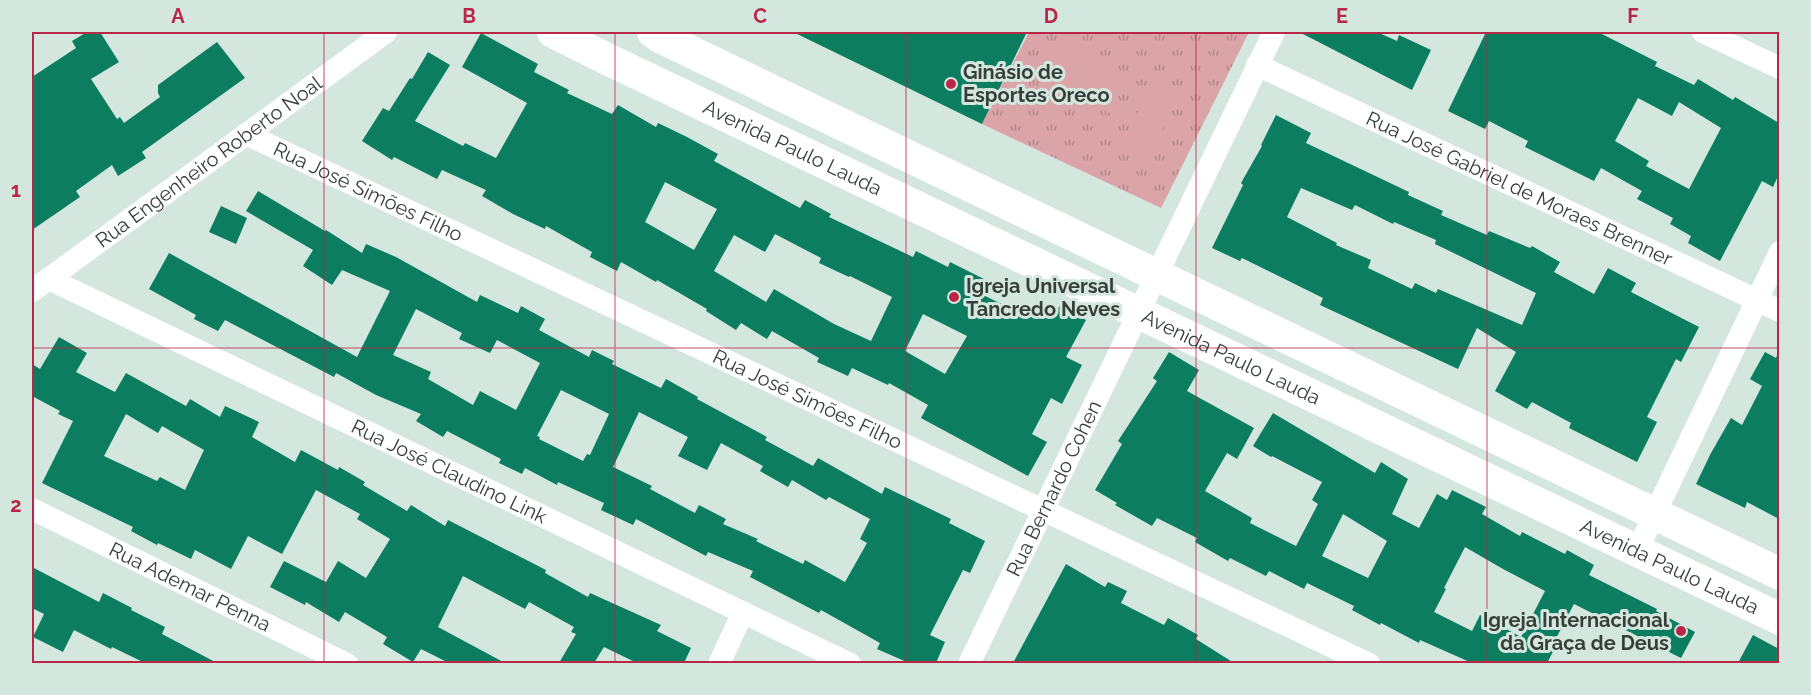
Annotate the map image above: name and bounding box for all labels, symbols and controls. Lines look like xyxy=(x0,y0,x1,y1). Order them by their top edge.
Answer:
text: A xyxy=(171,4,185,28)
text: B xyxy=(462,4,476,28)
text: C xyxy=(753,4,767,28)
text: D xyxy=(1044,4,1058,28)
text: E xyxy=(1336,4,1348,28)
text: F xyxy=(1627,4,1639,28)
place label: Ginásio de Esportes Oreco xyxy=(963,60,1110,107)
street label: Rua Engenheiro Roberto Noal xyxy=(91,71,327,252)
marker: Ginásio de Esportes Oreco xyxy=(944,77,958,91)
street label: Avenida Paulo Lauda xyxy=(699,95,886,200)
street label: Rua José Gabriel de Moraes Brenner xyxy=(1362,106,1676,271)
street label: Rua José Simões Filho xyxy=(270,137,467,247)
text: 1 xyxy=(11,178,21,202)
place label: Igreja Universal Tancredo Neves xyxy=(966,274,1120,321)
marker: Igreja Universal Tancredo Neves xyxy=(947,290,961,304)
street label: Avenida Paulo Lauda xyxy=(1138,304,1324,410)
street label: Rua José Simões Filho xyxy=(709,344,906,454)
street label: Rua Bernardo Cohen xyxy=(1001,397,1106,580)
street label: Rua José Claudino Link xyxy=(348,414,551,529)
text: 2 xyxy=(10,493,22,517)
street label: Avenida Paulo Lauda xyxy=(1577,514,1763,619)
street label: Rua Ademar Penna xyxy=(105,537,275,637)
place label: Igreja Internacional da Graça de Deus xyxy=(1483,608,1670,655)
marker: Igreja Internacional da Graça de Deus xyxy=(1674,624,1688,638)

